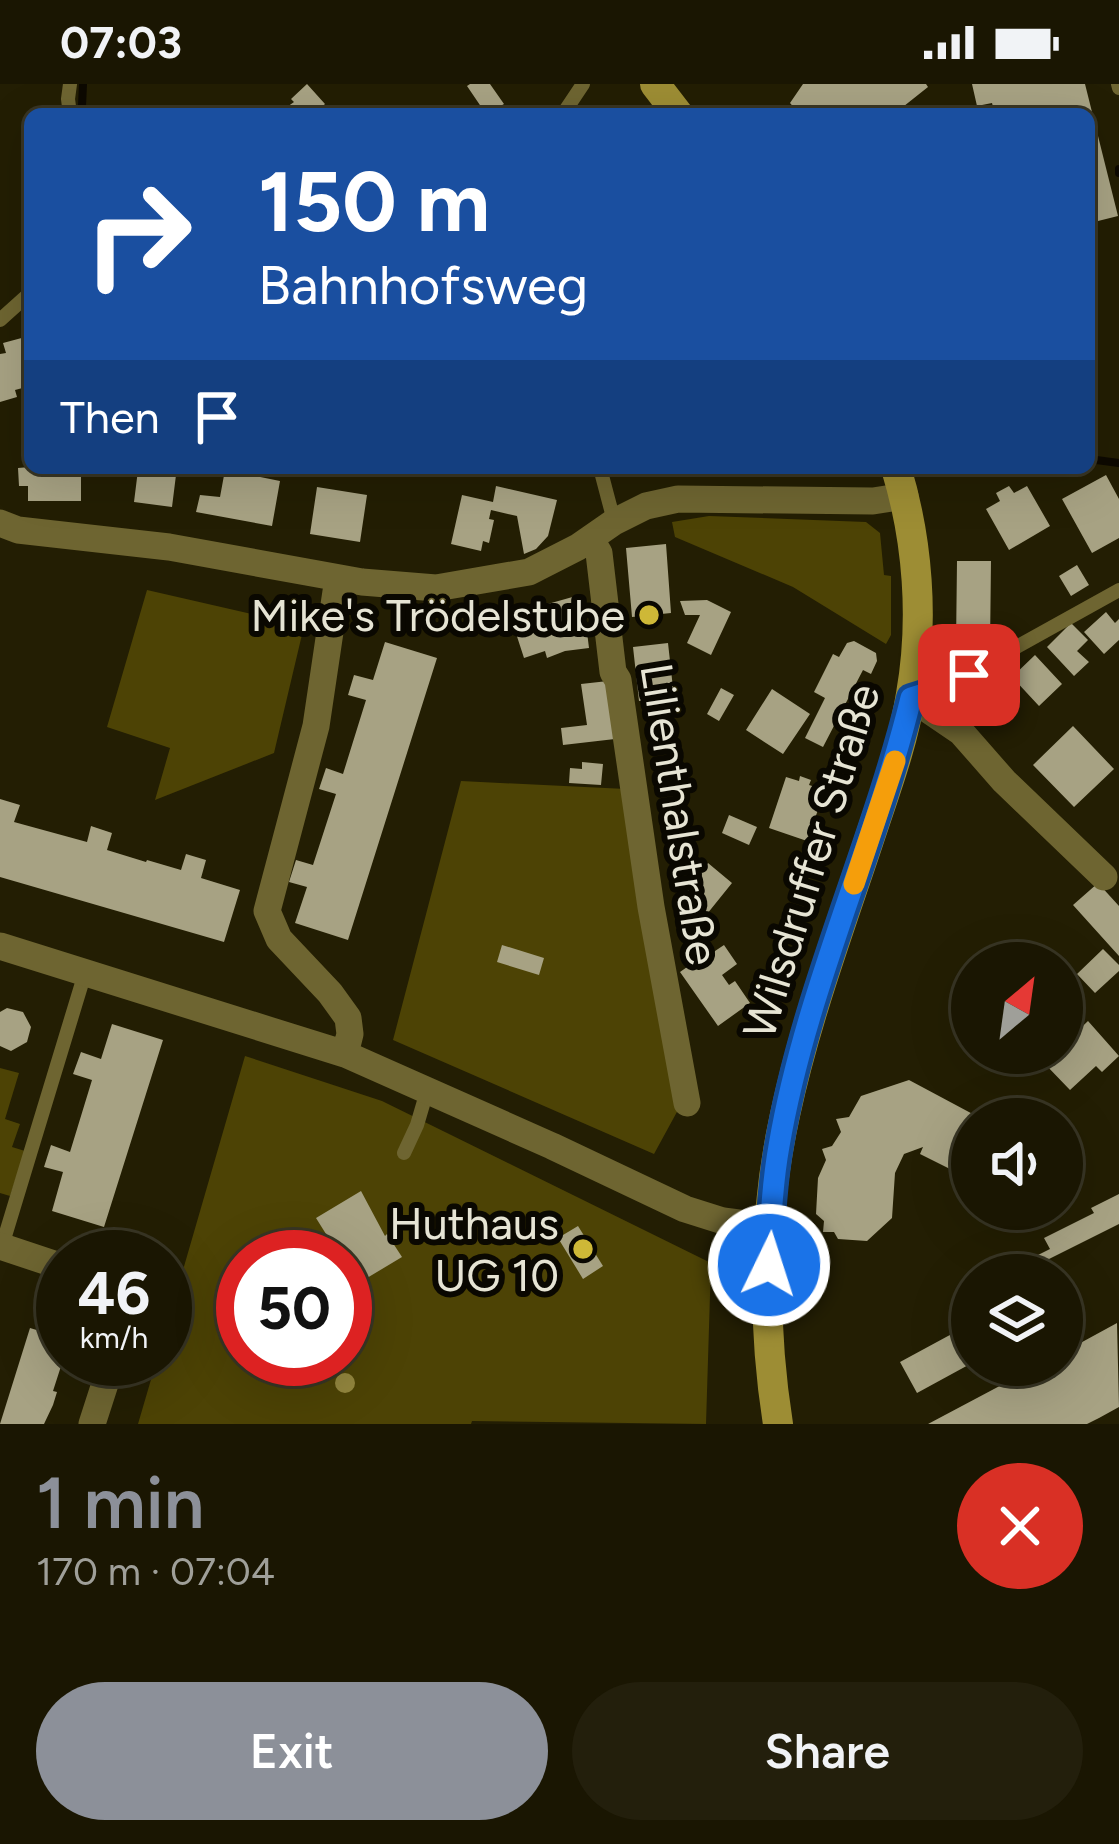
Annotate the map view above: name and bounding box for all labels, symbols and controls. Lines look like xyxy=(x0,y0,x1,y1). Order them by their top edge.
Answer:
text: 07:03 xyxy=(60,15,182,69)
text: 150 m xyxy=(258,151,490,252)
icon: right xyxy=(60,156,216,312)
text: Bahnhofsweg xyxy=(258,253,588,318)
icon: arrive xyxy=(184,384,250,450)
text: Then xyxy=(60,390,160,444)
place label: Mike's Trödelstube xyxy=(251,588,625,642)
marker: Mike's Trödelstube xyxy=(636,602,662,628)
pin xyxy=(918,624,1020,726)
icon: arrive xyxy=(936,642,1002,708)
street label: Lilienthalstraße xyxy=(629,659,731,969)
street label: Wilsdruffer Straße xyxy=(731,677,891,1045)
north arrow xyxy=(951,942,1083,1074)
map controls xyxy=(951,942,1083,1386)
button: sound xyxy=(951,1098,1083,1230)
place label: Huthaus UG 10 xyxy=(389,1196,559,1302)
position arrow xyxy=(706,1202,832,1328)
speed limit sign: 50 xyxy=(216,1230,372,1386)
marker: Huthaus UG 10 xyxy=(570,1236,596,1262)
button: layers xyxy=(951,1254,1083,1386)
text: 46 xyxy=(78,1257,150,1329)
text: km/h xyxy=(80,1319,148,1356)
text: 1 min xyxy=(36,1460,204,1546)
button: close xyxy=(957,1463,1083,1589)
text: 170 m · 07:04 xyxy=(36,1548,275,1595)
button: Exit xyxy=(36,1682,548,1820)
button: Share xyxy=(572,1682,1083,1820)

